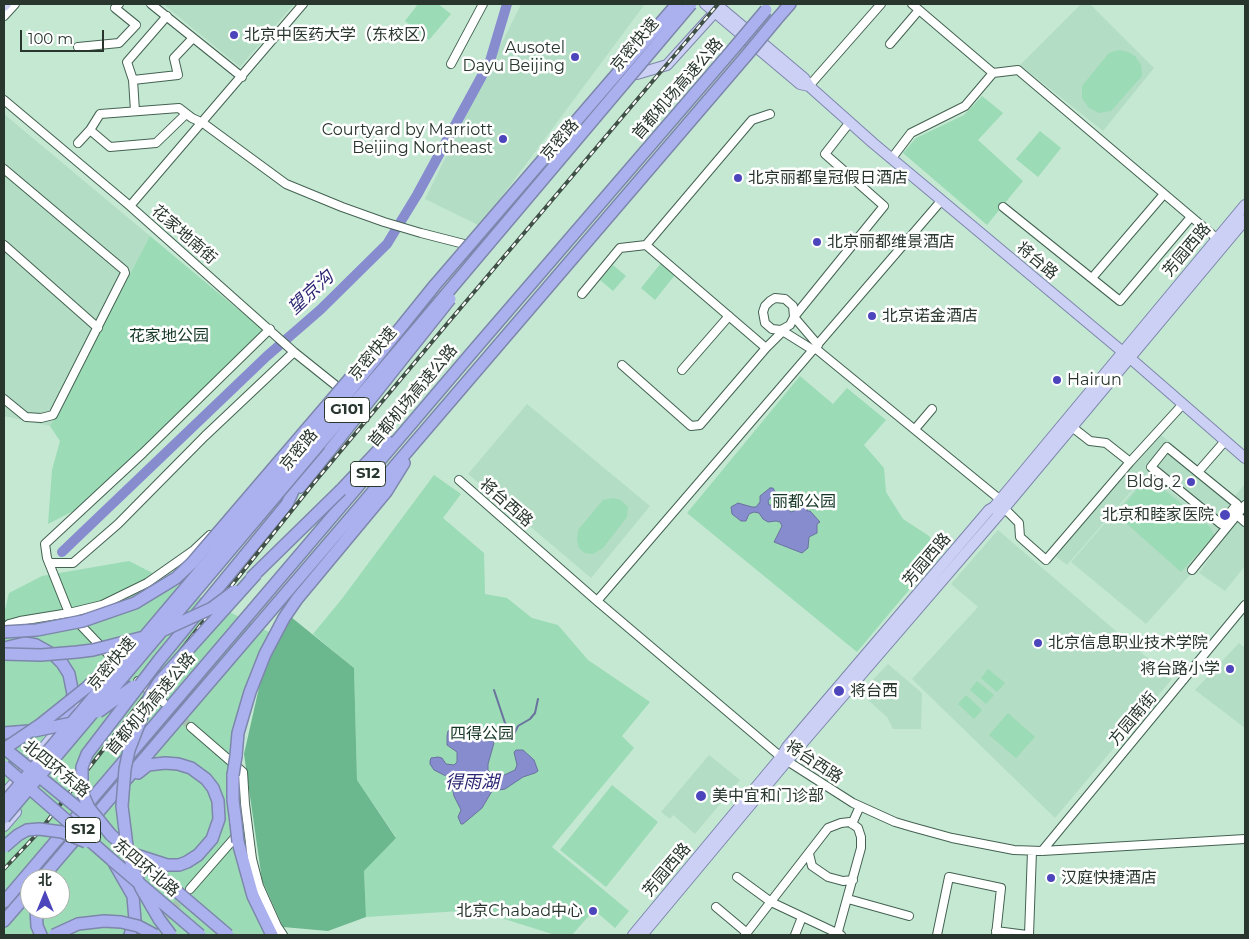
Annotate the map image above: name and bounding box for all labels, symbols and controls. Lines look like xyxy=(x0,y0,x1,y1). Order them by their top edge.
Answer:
street label: 京密快速 xyxy=(607,14,663,76)
scale bar xyxy=(22,20,106,52)
place label: 北京中医药大学（东校区） xyxy=(244,25,436,45)
text: 100 m xyxy=(28,29,73,48)
marker: 北京中医药大学（东校区） xyxy=(228,29,240,41)
street label: 首都机场高速公路 xyxy=(629,34,727,144)
place label: Ausotel Dayu Beijing xyxy=(463,38,565,76)
marker: Ausotel Dayu Beijing xyxy=(569,51,581,63)
street label: 京密路 xyxy=(537,116,583,164)
place label: Courtyard by Marriott Beijing Northeast xyxy=(322,120,493,158)
marker: Courtyard by Marriott Beijing Northeast xyxy=(497,133,509,145)
place label: 北京丽都皇冠假日酒店 xyxy=(748,168,908,188)
marker: 北京丽都皇冠假日酒店 xyxy=(732,172,744,184)
street label: 花家地南街 xyxy=(148,202,220,268)
street label: 芳园西路 xyxy=(1159,219,1215,281)
place label: 北京丽都维景酒店 xyxy=(827,232,955,252)
marker: 北京丽都维景酒店 xyxy=(811,236,823,248)
street label: 将台路 xyxy=(1012,238,1062,284)
water label: 望京沟 xyxy=(284,267,338,319)
place label: 北京诺金酒店 xyxy=(882,306,978,326)
marker: 北京诺金酒店 xyxy=(866,310,878,322)
street label: 京密快速 xyxy=(345,323,401,385)
park label: 花家地公园 xyxy=(129,326,209,346)
street label: 首都机场高速公路 xyxy=(365,341,461,451)
place label: Hairun xyxy=(1067,370,1122,390)
marker: Hairun xyxy=(1051,374,1063,386)
road number: G101 xyxy=(324,398,370,422)
street label: 京密路 xyxy=(276,425,322,475)
road number: S12 xyxy=(350,462,386,486)
place label: Bldg. 2 xyxy=(1126,472,1181,492)
street label: 将台西路 xyxy=(476,475,536,531)
marker: Bldg. 2 xyxy=(1185,476,1197,488)
park label: 丽都公园 xyxy=(772,492,836,512)
place label: 北京和睦家医院 xyxy=(1102,505,1214,525)
marker: 北京和睦家医院 xyxy=(1218,508,1232,522)
street label: 芳园西路 xyxy=(899,529,955,591)
street label: 京密快速 xyxy=(84,633,140,695)
place label: 北京信息职业技术学院 xyxy=(1048,633,1208,653)
marker: 北京信息职业技术学院 xyxy=(1032,637,1044,649)
street label: 首都机场高速公路 xyxy=(103,649,199,759)
place label: 将台路小学 xyxy=(1140,659,1220,679)
marker: 将台路小学 xyxy=(1224,663,1236,675)
place label: 将台西 xyxy=(850,681,898,701)
marker: 将台西 xyxy=(832,684,846,698)
street label: 方园南街 xyxy=(1105,688,1161,750)
park label: 四得公园 xyxy=(450,724,514,744)
street label: 北四环东路 xyxy=(19,736,93,802)
street label: 将台西路 xyxy=(782,737,846,787)
water label: 得雨湖 xyxy=(445,772,499,794)
place label: 美中宜和门诊部 xyxy=(712,786,824,806)
marker: 美中宜和门诊部 xyxy=(694,789,708,803)
road number: S12 xyxy=(66,818,100,842)
street label: 东四环北路 xyxy=(109,835,183,901)
street label: 芳园西路 xyxy=(639,839,695,901)
place label: 汉庭快捷酒店 xyxy=(1061,868,1157,888)
north arrow xyxy=(20,869,70,919)
text: 北 xyxy=(38,871,52,889)
marker: 汉庭快捷酒店 xyxy=(1045,872,1057,884)
place label: 北京Chabad中心 xyxy=(456,901,583,921)
marker: 北京Chabad中心 xyxy=(587,905,599,917)

